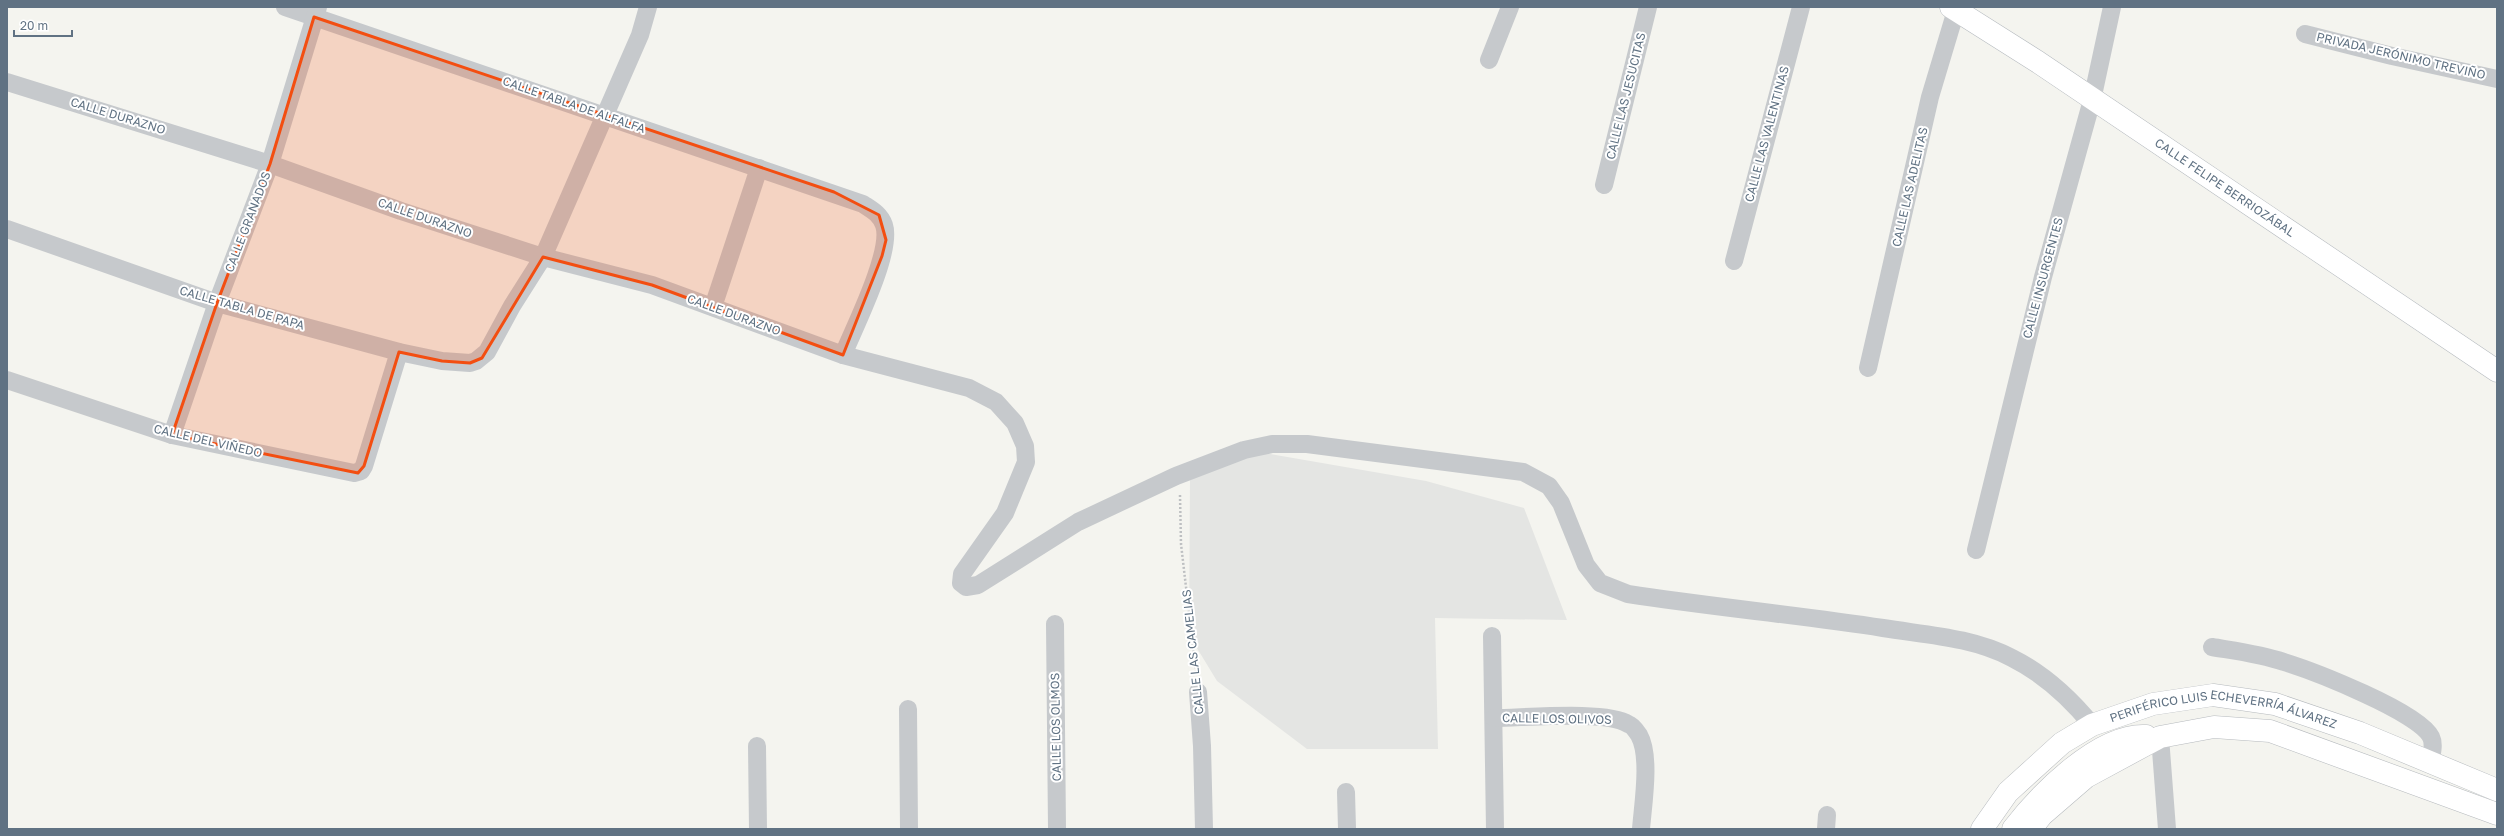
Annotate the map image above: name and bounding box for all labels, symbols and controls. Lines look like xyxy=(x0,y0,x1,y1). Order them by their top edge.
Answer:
scale bar xyxy=(14,12,72,38)
text: 20 m xyxy=(20,18,48,33)
street label: PRIVADA JERÓNIMO TREVIÑO xyxy=(2315,29,2487,82)
street label: CALLE LAS JESUCITAS xyxy=(1602,31,1649,161)
street label: CALLE LAS VALENTINAS xyxy=(1741,64,1792,203)
street label: CALLE TABLA DE ALFALFA xyxy=(501,73,648,136)
street label: CALLE DURAZNO xyxy=(69,94,168,137)
street label: CALLE LAS ADELITAS xyxy=(1888,125,1931,248)
street label: CALLE FELIPE BERRIOZÁBAL xyxy=(2152,135,2298,240)
street label: CALLE GRANADOS xyxy=(221,169,274,274)
street label: CALLE DURAZNO xyxy=(376,194,474,241)
street label: CALLE INSURGENTES xyxy=(2019,215,2066,340)
street label: CALLE TABLA DE PAPA xyxy=(178,282,306,333)
street label: CALLE DURAZNO xyxy=(685,291,783,338)
street label: CALLE DEL VIÑEDO xyxy=(152,421,264,460)
street label: CALLE LAS CAMELIAS xyxy=(1178,589,1207,715)
street label: CALLE LOS OLMOS xyxy=(1047,672,1064,781)
text: PERIFÉRICO LUIS ECHEVERRÍA ÁLVAREZ xyxy=(2108,687,2339,732)
street label: CALLE LOS OLIVOS xyxy=(1502,710,1612,727)
street label: PERIFÉRICO LUIS ECHEVERRÍA ÁLVAREZ xyxy=(2106,713,2340,735)

